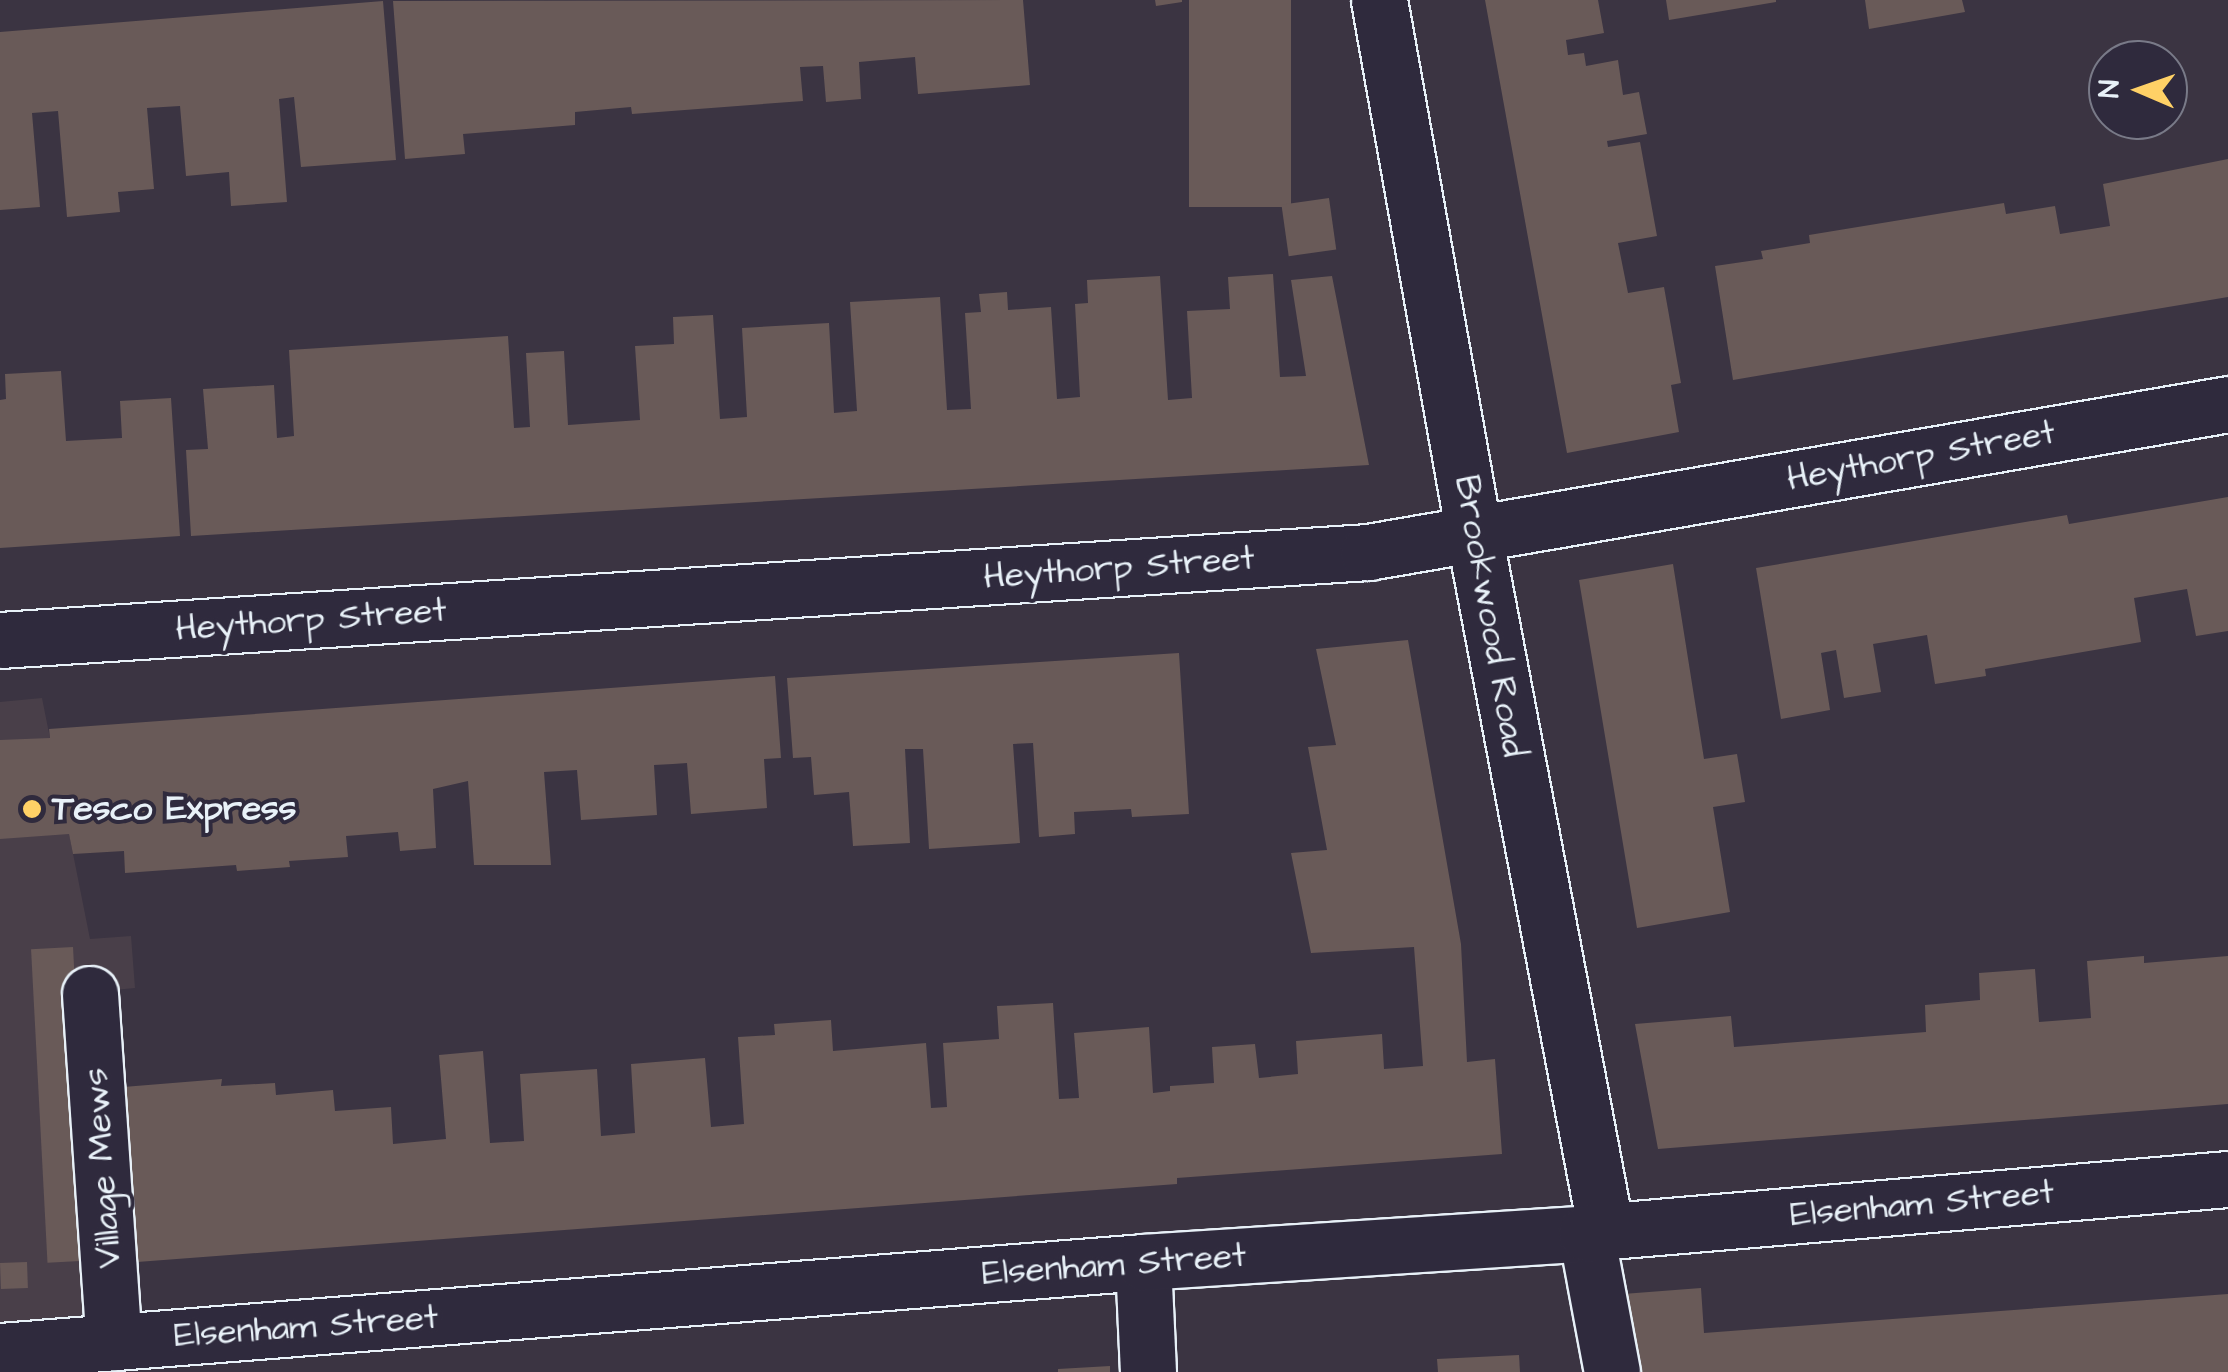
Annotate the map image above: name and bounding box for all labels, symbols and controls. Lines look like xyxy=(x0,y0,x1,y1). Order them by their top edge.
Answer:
north arrow xyxy=(2088,40,2188,140)
text: N xyxy=(2090,80,2129,98)
street label: Heythorp Street xyxy=(1784,412,2058,500)
street label: Brookwood Road xyxy=(1445,472,1535,760)
street label: Heythorp Street xyxy=(982,538,1256,598)
street label: Heythorp Street xyxy=(174,590,448,650)
place label: Tesco Express xyxy=(52,788,296,830)
marker: Tesco Express xyxy=(21,798,43,820)
street label: Village Mews xyxy=(75,1066,131,1270)
street label: Elsenham Street xyxy=(1788,1172,2056,1236)
street label: Elsenham Street xyxy=(981,1235,1247,1295)
street label: Elsenham Street xyxy=(173,1297,439,1357)

